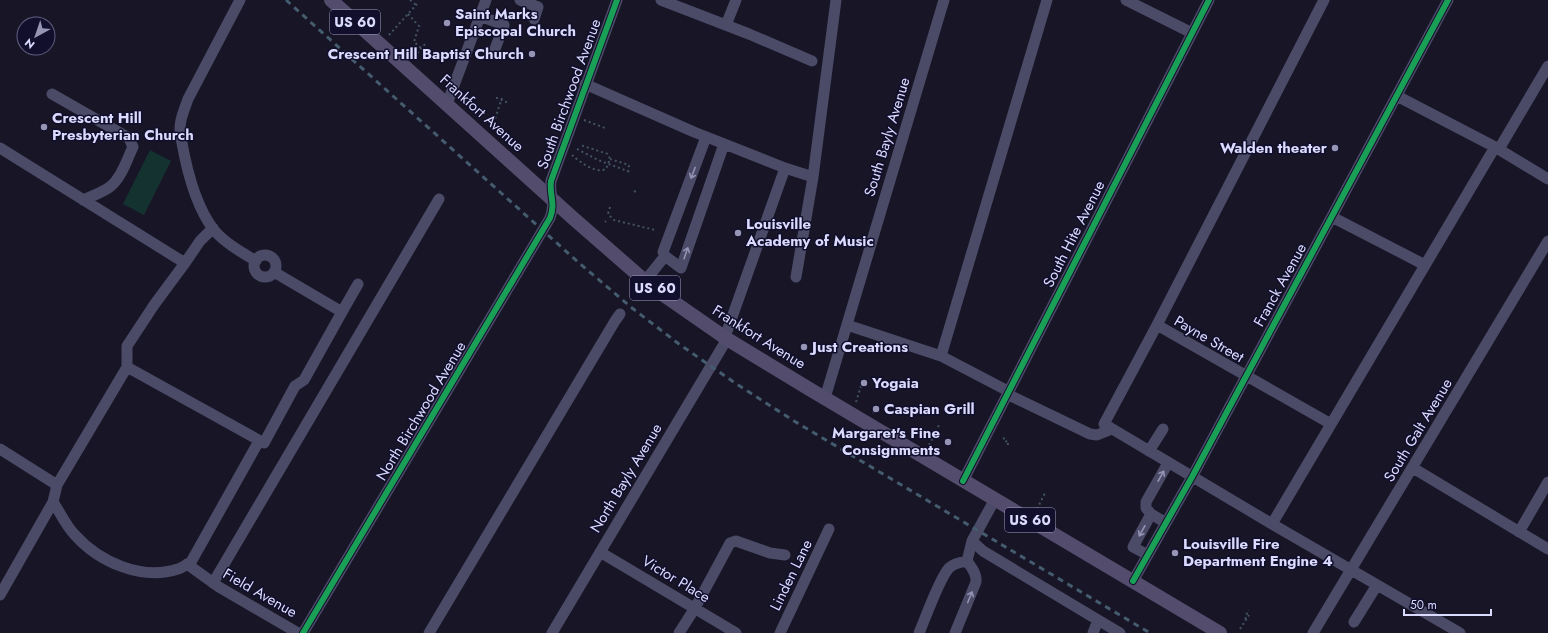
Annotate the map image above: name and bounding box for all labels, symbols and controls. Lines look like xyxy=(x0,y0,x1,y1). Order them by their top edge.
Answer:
place label: Saint Marks Episcopal Church xyxy=(455,3,576,42)
road number: US 60 xyxy=(330,10,380,34)
street label: South Birchwood Avenue xyxy=(532,15,607,172)
north arrow xyxy=(16,16,56,56)
marker: Saint Marks Episcopal Church xyxy=(442,18,452,28)
text: N xyxy=(21,35,38,53)
place label: Crescent Hill Baptist Church xyxy=(328,43,524,65)
marker: Crescent Hill Baptist Church xyxy=(527,49,537,59)
street label: Frankfort Avenue xyxy=(435,69,529,157)
street label: South Bayly Avenue xyxy=(858,74,916,199)
place label: Crescent Hill Presbyterian Church xyxy=(52,107,194,146)
marker: Crescent Hill Presbyterian Church xyxy=(39,122,49,132)
place label: Walden theater xyxy=(1220,137,1328,159)
marker: Walden theater xyxy=(1330,143,1340,153)
one-way arrow xyxy=(688,167,696,179)
street label: South Hite Avenue xyxy=(1038,176,1111,291)
place label: Louisville Academy of Music xyxy=(745,213,874,252)
marker: Louisville Academy of Music xyxy=(733,228,743,238)
street label: Franck Avenue xyxy=(1248,239,1312,331)
one-way arrow xyxy=(683,246,690,259)
road number: US 60 xyxy=(630,276,680,300)
street label: Frankfort Avenue xyxy=(708,299,810,375)
street label: Payne Street xyxy=(1170,310,1248,368)
place label: Just Creations xyxy=(809,336,908,358)
street label: North Birchwood Avenue xyxy=(371,337,472,485)
marker: Just Creations xyxy=(799,342,809,352)
place label: Yogaia xyxy=(871,372,919,394)
street label: South Galt Avenue xyxy=(1378,374,1458,486)
marker: Yogaia xyxy=(859,378,869,388)
place label: Caspian Grill xyxy=(884,398,975,420)
marker: Caspian Grill xyxy=(871,404,881,414)
street label: North Bayly Avenue xyxy=(585,419,668,537)
place label: Margaret's Fine Consignments xyxy=(832,422,940,461)
marker: Margaret's Fine Consignments xyxy=(943,437,953,447)
one-way arrow xyxy=(1157,470,1165,482)
road number: US 60 xyxy=(1005,508,1055,532)
one-way arrow xyxy=(1137,525,1145,537)
place label: Louisville Fire Department Engine 4 xyxy=(1183,533,1333,572)
street label: Linden Lane xyxy=(764,535,818,614)
marker: Louisville Fire Department Engine 4 xyxy=(1170,548,1180,558)
street label: Victor Place xyxy=(638,550,715,608)
street label: Field Avenue xyxy=(219,563,301,623)
one-way arrow xyxy=(966,591,974,603)
scale bar xyxy=(1404,591,1491,617)
text: 50 m xyxy=(1410,596,1437,614)

